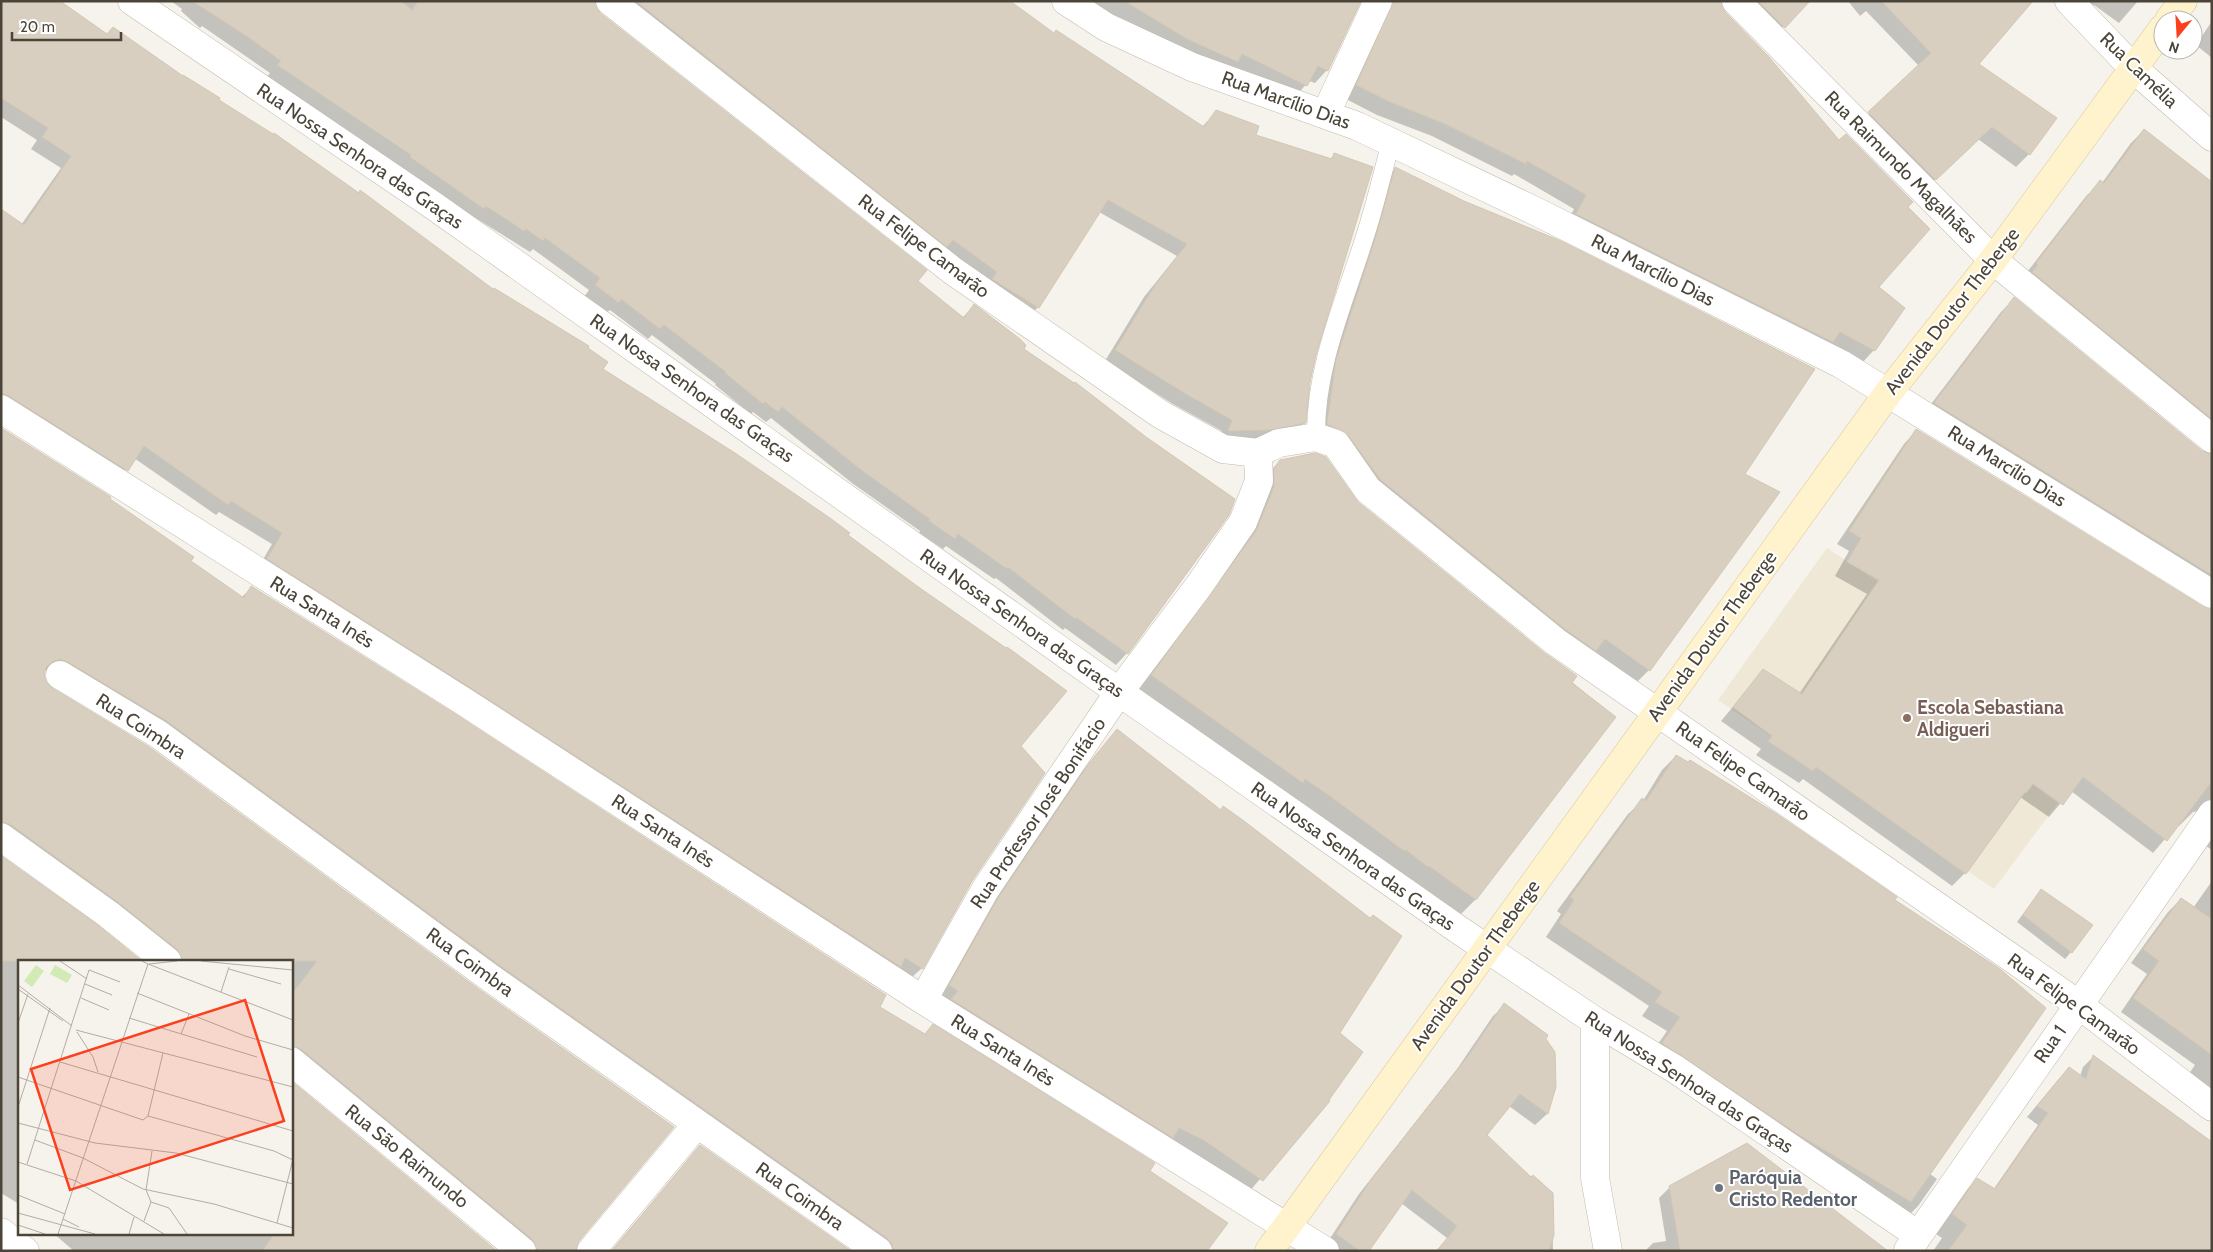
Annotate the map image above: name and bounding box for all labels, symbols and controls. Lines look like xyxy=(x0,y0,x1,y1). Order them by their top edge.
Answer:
scale bar xyxy=(12,10,121,42)
north arrow xyxy=(2153,10,2203,60)
text: 20 m xyxy=(20,18,55,36)
street label: Rua Camélia xyxy=(2095,27,2183,113)
text: N xyxy=(2166,37,2181,57)
street label: Rua Marcílio Dias xyxy=(1218,66,1354,134)
street label: Rua Nossa Senhora das Graças xyxy=(253,78,468,234)
street label: Rua Raimundo Magalhães xyxy=(1820,86,1982,248)
street label: Rua Felipe Camarão xyxy=(854,189,994,303)
street label: Avenida Doutor Theberge xyxy=(1880,223,2024,399)
street label: Rua Marcílio Dias xyxy=(1587,229,1719,311)
street label: Rua Nossa Senhora das Graças xyxy=(586,309,799,467)
street label: Rua Marcílio Dias xyxy=(1944,420,2071,512)
street label: Rua Nossa Senhora das Graças xyxy=(916,544,1129,702)
street label: Avenida Doutor Theberge xyxy=(1642,546,1782,726)
street label: Rua Santa Inês xyxy=(266,571,378,653)
street label: Rua Coimbra xyxy=(92,688,190,764)
place label: Escola Sebastiana Aldigueri xyxy=(1917,696,2064,741)
marker: Escola Sebastiana Aldigueri xyxy=(1901,712,1913,724)
street label: Rua Professor José Bonifácio xyxy=(965,713,1111,913)
street label: Rua Felipe Camarão xyxy=(1671,716,1815,826)
street label: Rua Nossa Senhora das Graças xyxy=(1247,777,1460,935)
street label: Rua Santa Inês xyxy=(607,789,719,873)
street label: Avenida Doutor Theberge xyxy=(1405,875,1545,1055)
street label: Rua Coimbra xyxy=(422,923,518,1001)
street label: Rua Felipe Camarão xyxy=(2003,948,2145,1060)
inset map xyxy=(18,960,292,1234)
street label: Rua Nossa Senhora das Graças xyxy=(1581,1006,1798,1158)
street label: Rua Santa Inês xyxy=(947,1009,1059,1091)
street label: Rua 1 xyxy=(2029,1021,2071,1067)
street label: Rua São Raimundo xyxy=(341,1099,473,1213)
street label: Rua Coimbra xyxy=(751,1157,849,1235)
place label: Paróquia Cristo Redentor xyxy=(1729,1166,1858,1211)
marker: Paróquia Cristo Redentor xyxy=(1713,1182,1725,1194)

